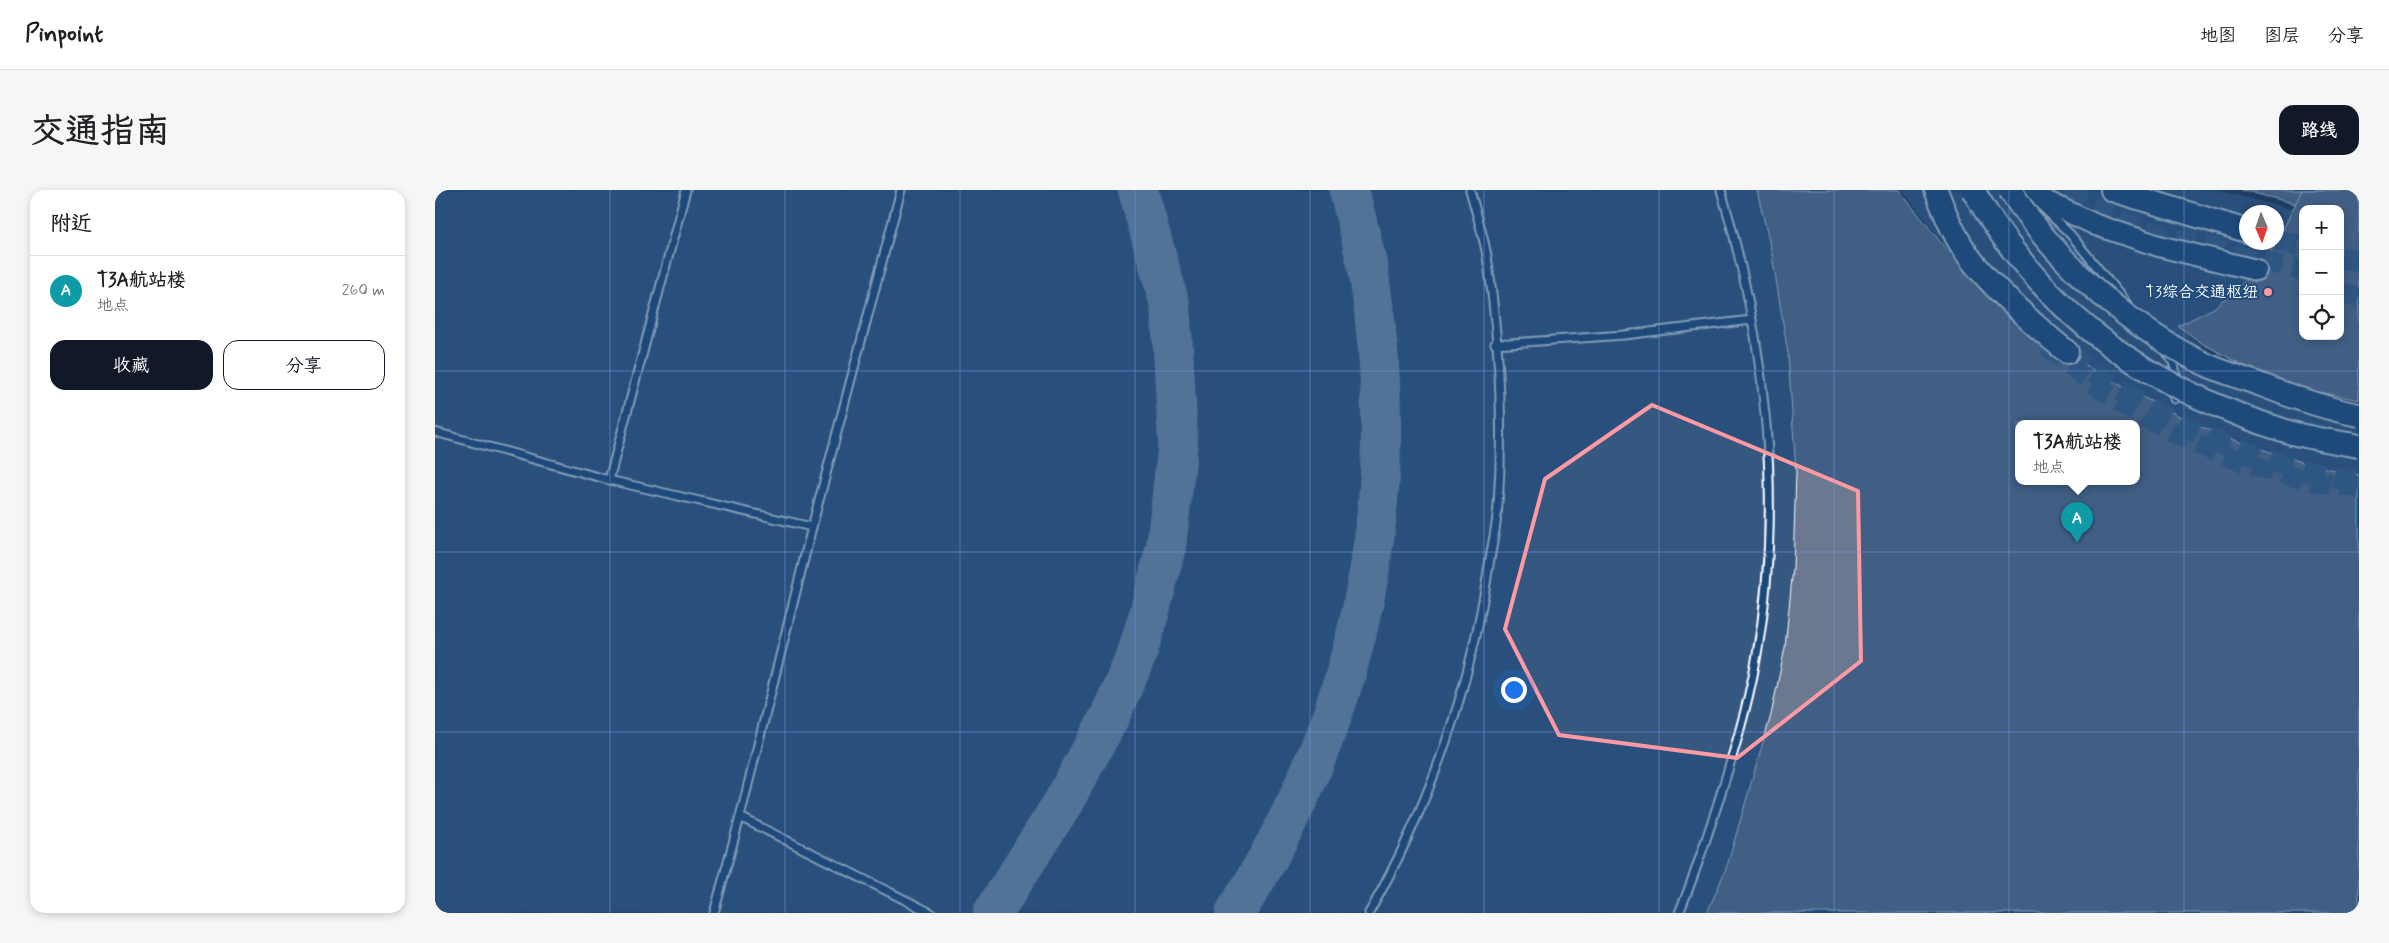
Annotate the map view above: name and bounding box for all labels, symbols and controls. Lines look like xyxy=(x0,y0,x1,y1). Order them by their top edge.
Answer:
text: Pinpoint xyxy=(25,19,103,50)
text: 地图 xyxy=(2200,24,2236,48)
text: 图层 xyxy=(2264,24,2300,48)
text: 分享 xyxy=(2328,24,2364,48)
button: 路线 xyxy=(2279,105,2359,155)
text: 交通指南 xyxy=(30,109,170,155)
north arrow xyxy=(2239,205,2284,250)
map controls xyxy=(2299,205,2344,340)
button: + xyxy=(2299,205,2344,250)
text: 附近 xyxy=(50,210,92,238)
button: − xyxy=(2299,250,2344,295)
text: T3A航站楼 xyxy=(97,268,186,293)
text: A xyxy=(61,280,71,301)
text: 260 m xyxy=(342,280,385,301)
place label: T3综合交通枢纽 xyxy=(2145,282,2258,303)
marker: T3综合交通枢纽 xyxy=(2262,286,2274,298)
text: 地点 xyxy=(97,295,129,316)
button: locate xyxy=(2299,295,2344,340)
button: 收藏 xyxy=(50,340,213,390)
button: 分享 xyxy=(223,340,385,390)
popup xyxy=(2015,420,2140,485)
text: T3A航站楼 xyxy=(2033,430,2122,455)
text: 地点 xyxy=(2033,457,2065,478)
pin: A xyxy=(2061,502,2093,543)
your location xyxy=(1501,677,1527,703)

